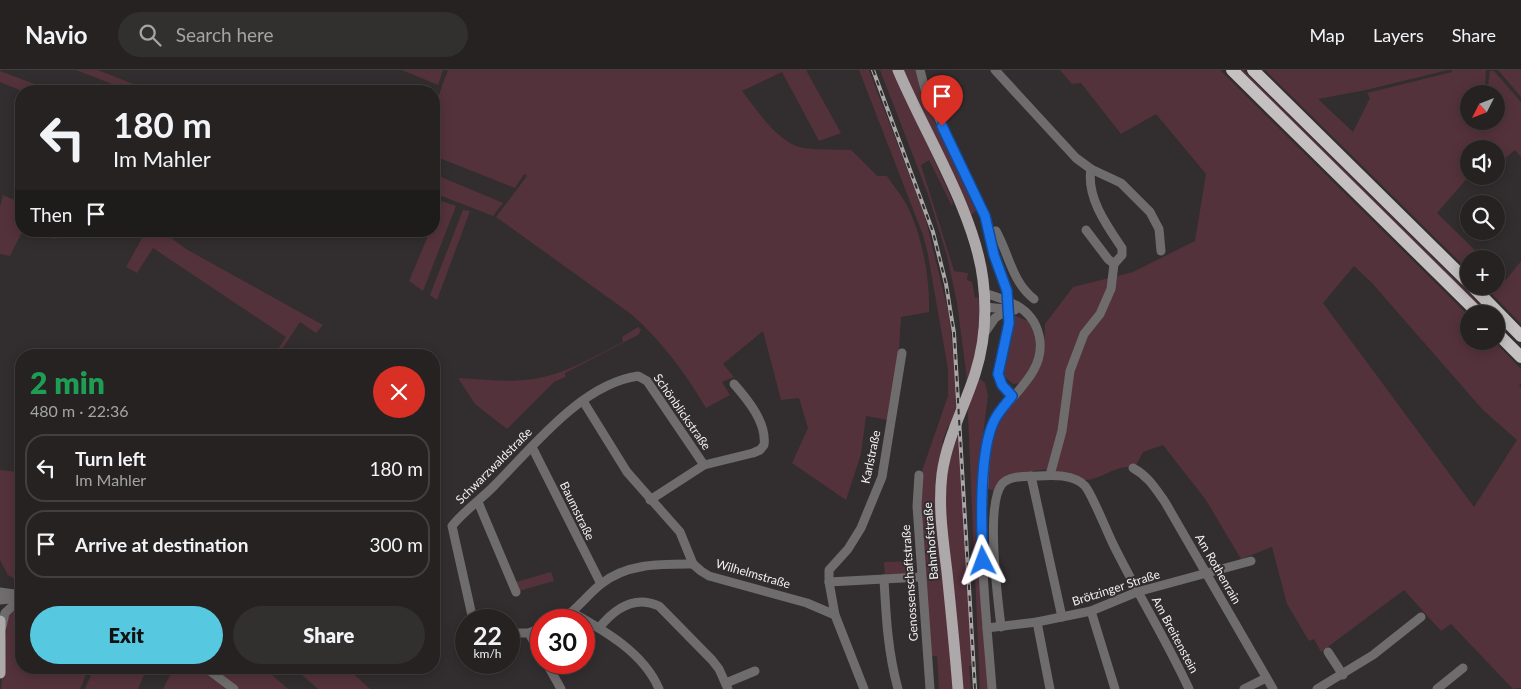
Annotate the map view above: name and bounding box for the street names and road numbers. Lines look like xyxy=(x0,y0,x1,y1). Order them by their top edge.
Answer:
street label: Schönblickstraße xyxy=(651,371,714,453)
street label: Schwarzwaldstraße xyxy=(452,424,535,507)
street label: Karlstraße xyxy=(858,429,883,485)
street label: Baumstraße xyxy=(557,479,598,542)
street label: Bahnhofstraße xyxy=(920,502,941,580)
street label: Genossenschaftstraße xyxy=(898,524,921,642)
street label: Am Rothenrain xyxy=(1192,531,1245,607)
street label: Wilhelmstraße xyxy=(714,556,792,591)
street label: Brötzinger Straße xyxy=(1070,566,1162,609)
street label: Am Breitenstein xyxy=(1149,594,1202,676)

